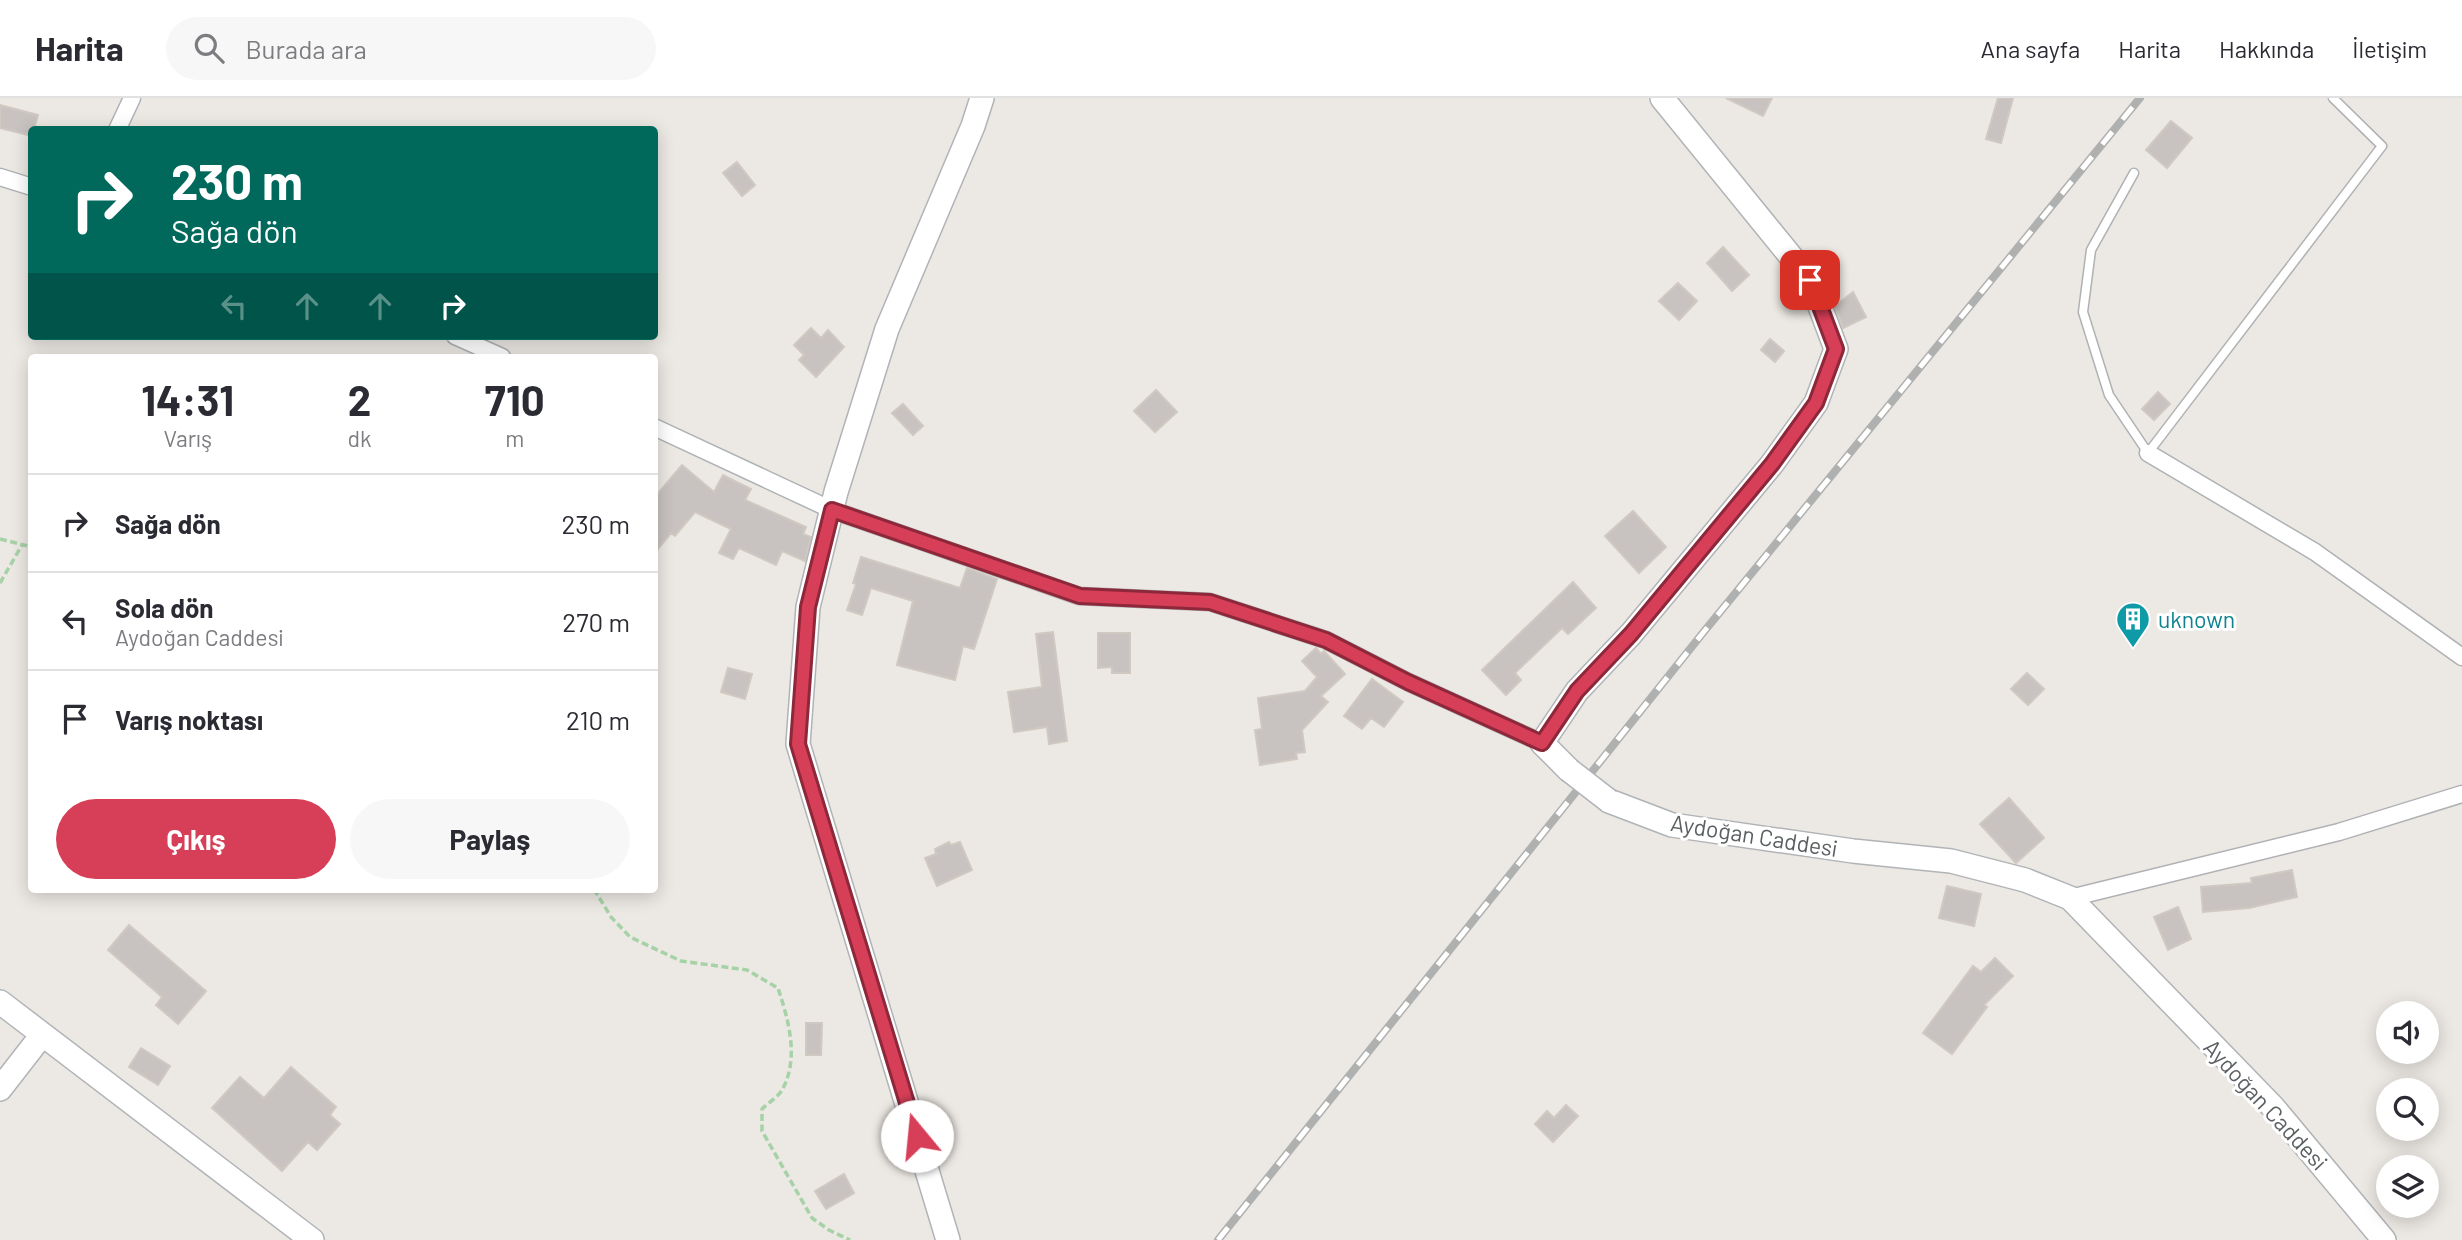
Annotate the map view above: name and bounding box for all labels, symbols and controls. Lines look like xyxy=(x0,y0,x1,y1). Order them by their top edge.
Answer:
search box xyxy=(166,17,656,80)
text: Harita xyxy=(35,28,124,68)
icon: search xyxy=(190,29,228,67)
text: Burada ara xyxy=(246,33,367,64)
text: Ana sayfa xyxy=(1981,34,2080,63)
text: Harita xyxy=(2118,34,2181,63)
text: Hakkında xyxy=(2219,34,2314,63)
text: İletişim xyxy=(2352,34,2427,63)
text: 230 m xyxy=(171,151,303,210)
icon: right xyxy=(56,154,147,245)
text: Sağa dön xyxy=(171,211,298,249)
pin xyxy=(1780,250,1840,310)
icon: arrive xyxy=(1791,261,1829,299)
icon: left xyxy=(215,287,253,325)
icon: ahead xyxy=(288,287,326,325)
icon: ahead xyxy=(361,287,399,325)
icon: right xyxy=(434,287,472,325)
text: 14:31 xyxy=(141,374,234,424)
text: 2 xyxy=(348,374,371,424)
text: 710 xyxy=(485,374,545,424)
text: Varış xyxy=(163,424,212,452)
text: dk xyxy=(347,424,372,452)
text: m xyxy=(505,424,524,452)
icon: right xyxy=(56,504,94,542)
text: Sağa dön xyxy=(115,508,221,539)
text: 230 m xyxy=(561,508,630,539)
text: Sola dön xyxy=(115,592,213,623)
building icon: uknown xyxy=(2114,600,2152,649)
icon: left xyxy=(56,602,94,640)
place label: uknown xyxy=(2158,605,2235,633)
text: 270 m xyxy=(562,606,630,637)
text: Aydoğan Caddesi xyxy=(115,623,283,651)
icon: arrive xyxy=(56,700,94,738)
text: Varış noktası xyxy=(115,704,263,735)
text: 210 m xyxy=(566,704,630,735)
button: Çıkış xyxy=(56,799,336,879)
button: Paylaş xyxy=(350,799,630,879)
street label: Aydoğan Caddesi xyxy=(1669,808,1839,862)
map controls xyxy=(2376,1001,2439,1218)
button: sound xyxy=(2376,1001,2439,1064)
street label: Aydoğan Caddesi xyxy=(2198,1033,2334,1175)
button: search xyxy=(2376,1078,2439,1141)
position arrow xyxy=(880,1099,954,1173)
button: layers xyxy=(2376,1155,2439,1218)

